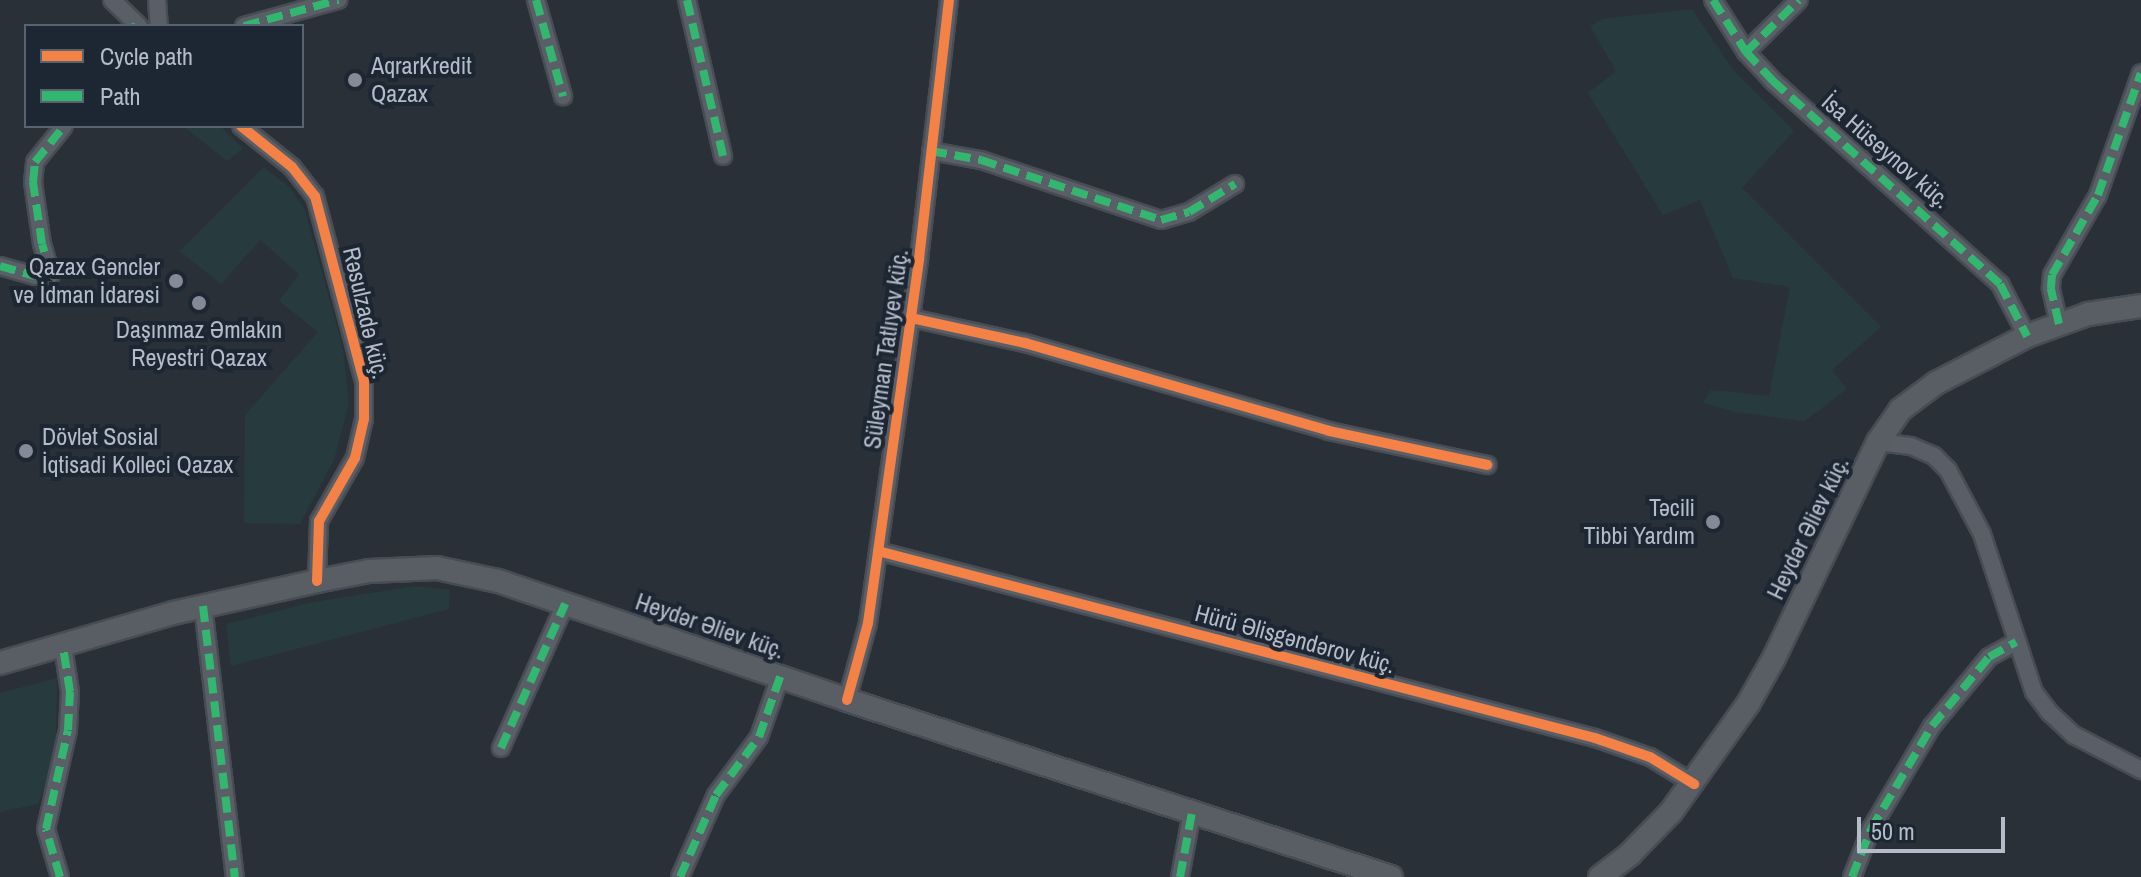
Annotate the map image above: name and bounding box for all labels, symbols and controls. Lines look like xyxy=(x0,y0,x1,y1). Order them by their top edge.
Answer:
legend xyxy=(24,24,304,128)
text: Cycle path xyxy=(100,40,193,72)
place label: AqrarKredit Qazax xyxy=(371,52,472,108)
marker: AqrarKredit Qazax xyxy=(346,71,364,89)
text: Path xyxy=(100,80,141,112)
street label: İsa Hüseynov küç. xyxy=(1816,87,1956,215)
street label: Rəsulzadə küç. xyxy=(337,244,395,382)
street label: Süleyman Tatlıyev küç. xyxy=(858,247,914,451)
place label: Qazax Gənclər və İdman İdarəsi xyxy=(13,253,160,309)
marker: Qazax Gənclər və İdman İdarəsi xyxy=(167,272,185,290)
marker: Daşınmaz Əmlakın Reyestri Qazax xyxy=(190,294,208,312)
place label: Daşınmaz Əmlakın Reyestri Qazax xyxy=(116,316,282,372)
place label: Dövlət Sosial İqtisadi Kolleci Qazax xyxy=(42,423,233,479)
marker: Dövlət Sosial İqtisadi Kolleci Qazax xyxy=(17,442,35,460)
street label: Heydər Əliev küç. xyxy=(1761,452,1855,604)
place label: Təcili Tibbi Yardım xyxy=(1583,494,1695,550)
marker: Təcili Tibbi Yardım xyxy=(1702,511,1724,533)
street label: Heydər Əliev küç. xyxy=(632,587,788,665)
street label: Hürü Əlisgəndərov küç. xyxy=(1192,598,1398,680)
scale bar xyxy=(1861,801,2009,851)
text: 50 m xyxy=(1871,815,1915,847)

